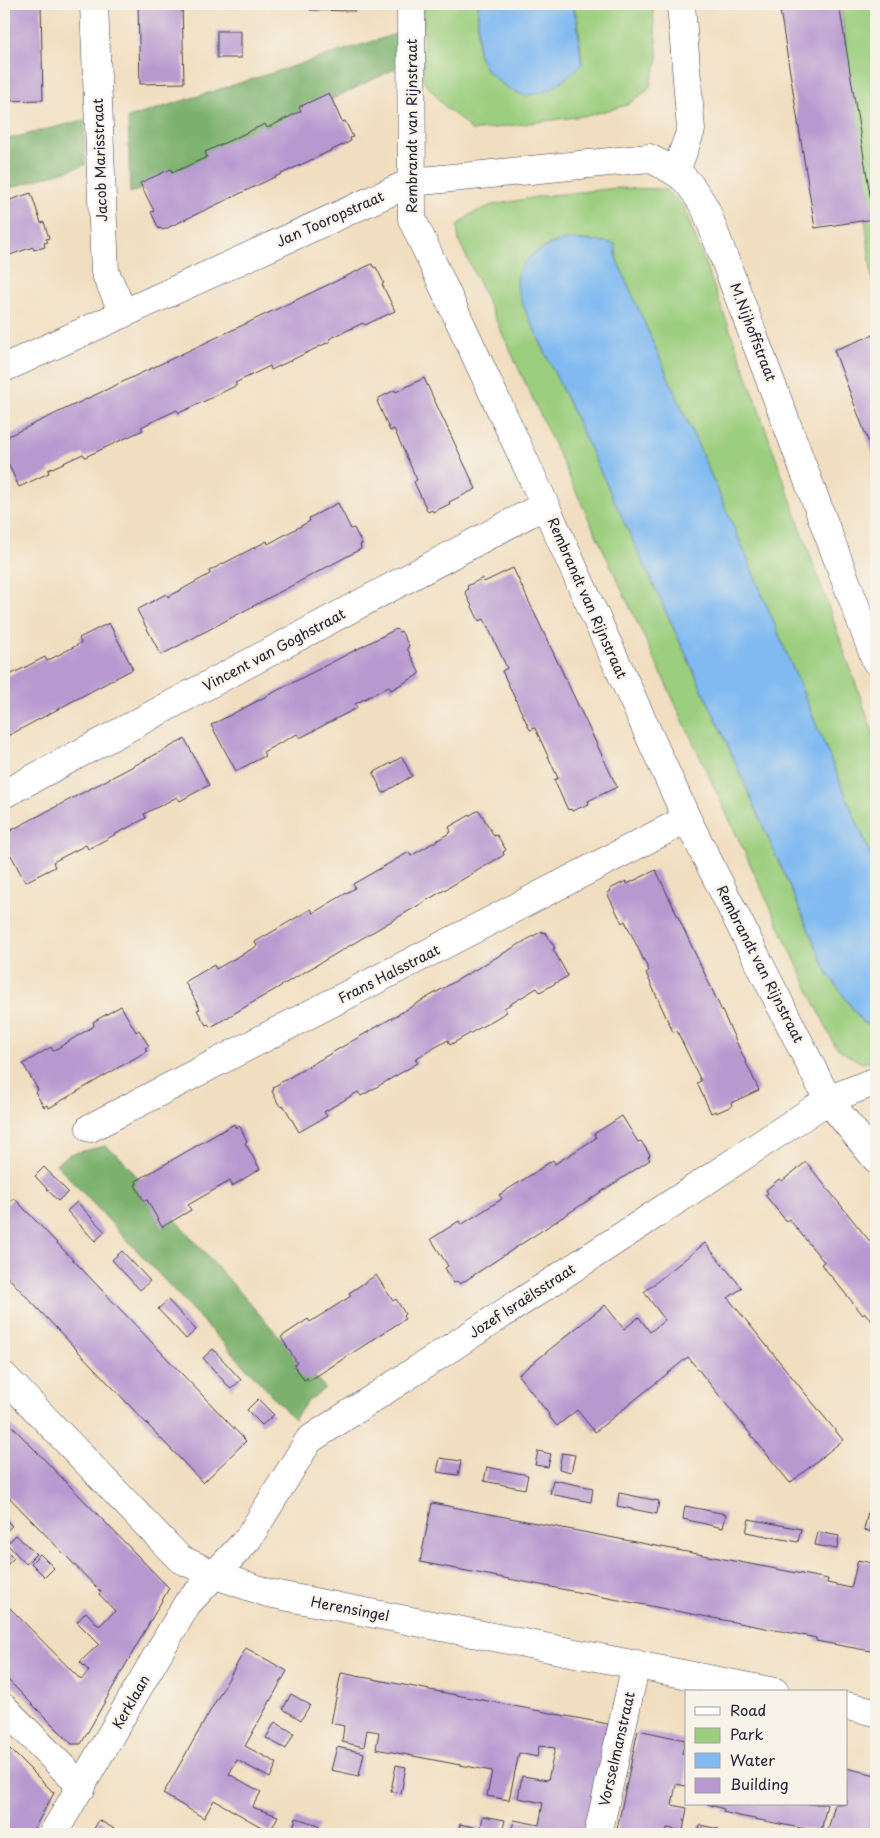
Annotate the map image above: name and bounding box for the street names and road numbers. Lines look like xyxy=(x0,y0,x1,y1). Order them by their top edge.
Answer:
street label: Rembrandt van Rijnstraat xyxy=(401,38,422,213)
street label: Jacob Marisstraat xyxy=(87,98,112,222)
street label: Jan Tooropstraat xyxy=(272,185,387,252)
street label: M.Nijhoffstraat xyxy=(725,280,782,384)
street label: Rembrandt van Rijnstraat xyxy=(542,514,633,682)
street label: Vincent van Goghstraat xyxy=(199,603,349,696)
street label: Rembrandt van Rijnstraat xyxy=(711,881,810,1047)
street label: Frans Halsstraat xyxy=(334,939,444,1008)
street label: Jozef Israëlsstraat xyxy=(464,1258,579,1343)
street label: Herensingel xyxy=(309,1591,391,1626)
street label: Kerklaan xyxy=(107,1671,155,1733)
street label: Vorsselmanstraat xyxy=(593,1689,640,1808)

